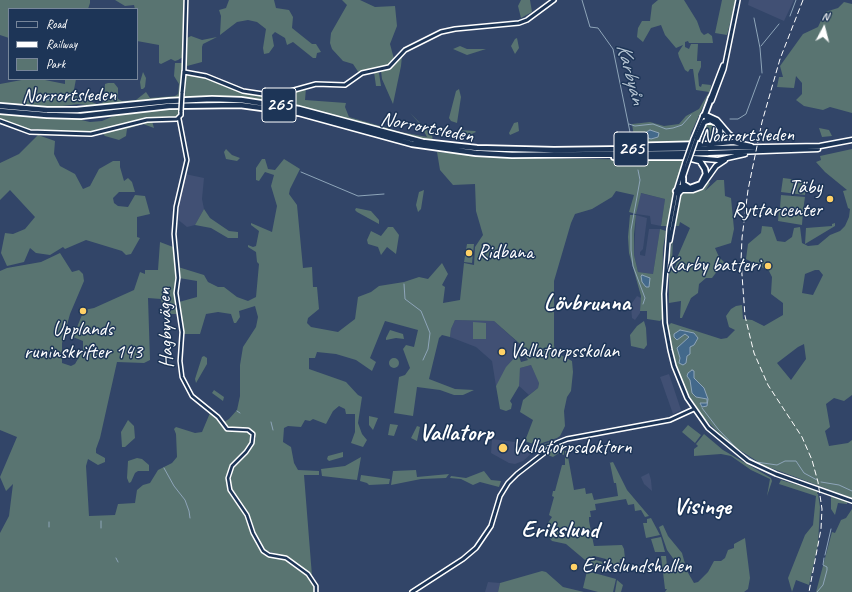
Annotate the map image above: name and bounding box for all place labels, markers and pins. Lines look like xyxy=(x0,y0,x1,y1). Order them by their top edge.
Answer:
place label: Täby Ryttarcenter xyxy=(732,176,822,223)
marker: Täby Ryttarcenter xyxy=(825,194,835,204)
place label: Ridbana xyxy=(477,241,533,265)
marker: Ridbana xyxy=(464,248,474,258)
place label: Karby batteri xyxy=(667,254,760,278)
marker: Karby batteri xyxy=(763,261,773,271)
marker: Upplands runinskrifter 143 xyxy=(78,306,88,316)
place label: Upplands runinskrifter 143 xyxy=(24,318,142,365)
place label: Vallatorpsskolan xyxy=(510,340,619,364)
marker: Vallatorpsskolan xyxy=(497,347,507,357)
place label: Vallatorpsdoktorn xyxy=(512,436,632,460)
marker: Vallatorpsdoktorn xyxy=(497,442,509,454)
place label: Erikslundshallen xyxy=(582,555,692,579)
marker: Erikslundshallen xyxy=(569,562,579,572)

